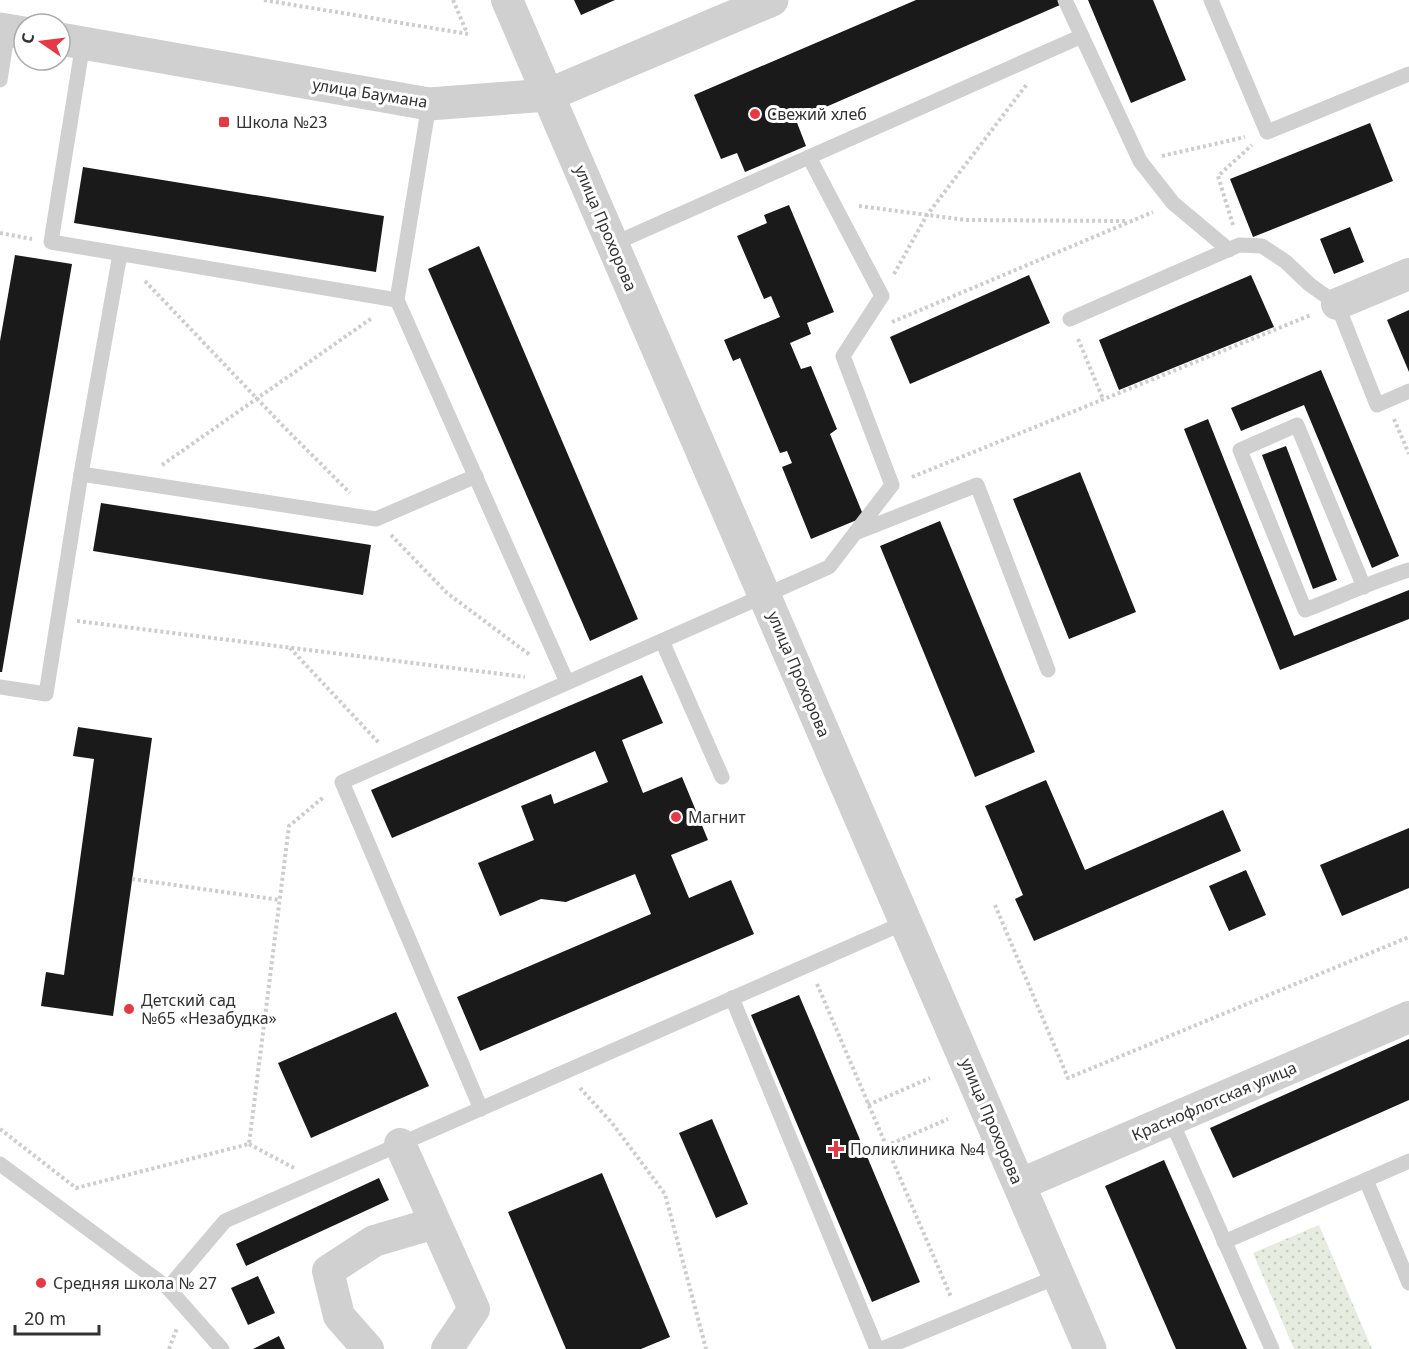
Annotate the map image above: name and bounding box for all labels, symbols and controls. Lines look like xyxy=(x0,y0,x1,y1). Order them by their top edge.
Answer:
north arrow xyxy=(12,12,72,72)
text: С xyxy=(16,31,39,46)
street label: улица Баумана xyxy=(311,73,429,113)
place label: Свежий хлеб xyxy=(767,103,867,125)
marker: Свежий хлеб xyxy=(748,107,762,121)
place label: Школа №23 xyxy=(236,111,327,133)
marker: Школа №23 xyxy=(217,115,231,129)
street label: улица Прохорова xyxy=(570,162,642,294)
street label: улица Прохорова xyxy=(763,608,835,740)
place label: Магнит xyxy=(688,806,746,828)
marker: Магнит xyxy=(669,810,683,824)
place label: Детский сад №65 «Незабудка» xyxy=(141,989,277,1029)
marker: Детский сад №65 «Незабудка» xyxy=(122,1002,136,1016)
street label: улица Прохорова xyxy=(956,1055,1028,1187)
street label: Краснофлотская улица xyxy=(1128,1056,1300,1146)
place label: Поликлиника №4 xyxy=(850,1138,985,1160)
marker: Поликлиника №4 xyxy=(827,1140,845,1158)
place label: Средняя школа № 27 xyxy=(53,1272,217,1294)
marker: Средняя школа № 27 xyxy=(34,1276,48,1290)
scale bar xyxy=(15,1298,99,1336)
text: 20 m xyxy=(24,1306,66,1330)

